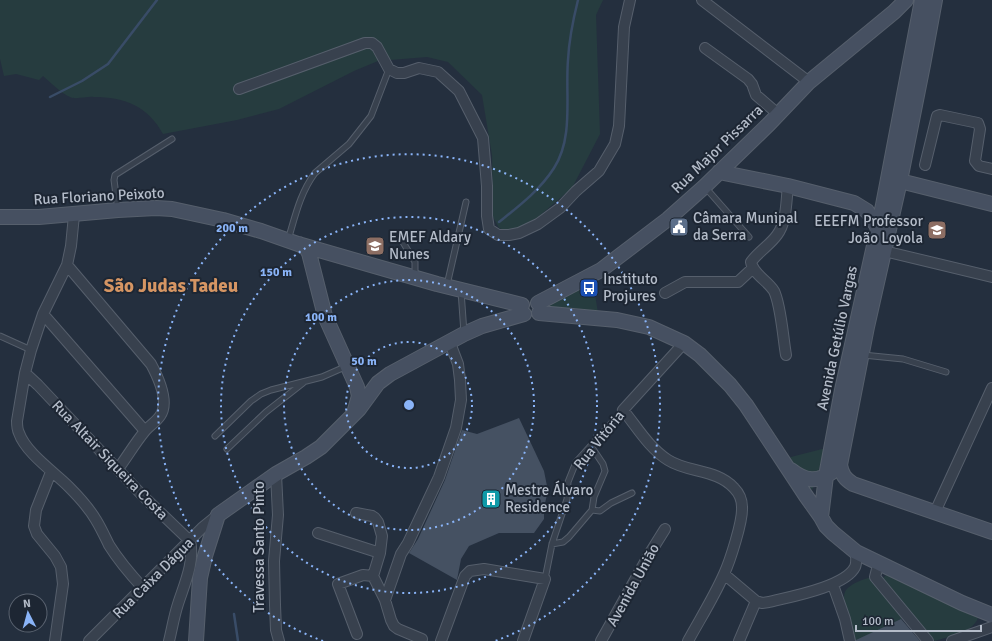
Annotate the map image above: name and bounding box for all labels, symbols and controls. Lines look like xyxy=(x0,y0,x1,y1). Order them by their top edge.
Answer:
street label: Rua Major Pissarra xyxy=(668,101,766,197)
street label: Rua Floriano Peixoto xyxy=(33,184,165,208)
place label: Câmara Munipal da Serra xyxy=(693,209,798,244)
place label: EEEFM Professor João Loyola xyxy=(814,212,923,247)
public building icon: Câmara Munipal da Serra xyxy=(668,216,690,238)
school or university icon: EEEFM Professor João Loyola xyxy=(926,219,948,241)
text: 200 m xyxy=(216,221,248,236)
place label: EMEF Aldary Nunes xyxy=(389,228,471,263)
school or university icon: EMEF Aldary Nunes xyxy=(364,235,386,257)
street label: Avenida Getúlio Vargas xyxy=(813,264,861,412)
text: 150 m xyxy=(260,265,292,280)
place label: Instituto Projures xyxy=(603,270,658,305)
district label: São Judas Tadeu xyxy=(104,274,238,298)
bus stop icon: Instituto Projures xyxy=(578,277,600,299)
text: 100 m xyxy=(305,310,337,325)
text: 50 m xyxy=(351,354,377,369)
street label: Rua Altair Siqueira Costa xyxy=(48,396,172,524)
centre of rings xyxy=(402,398,416,412)
street label: Rua Vitória xyxy=(570,407,628,473)
place label: Mestre Álvaro Residence xyxy=(505,480,593,516)
street label: Travessa Santo Pinto xyxy=(250,481,268,613)
building icon: Mestre Álvaro Residence xyxy=(480,488,502,510)
street label: Rua Caixa Dágua xyxy=(109,534,197,622)
street label: Avenida União xyxy=(603,540,663,630)
north arrow xyxy=(8,593,48,633)
text: N xyxy=(23,597,31,610)
scale bar xyxy=(856,607,981,633)
text: 100 m xyxy=(862,614,894,629)

